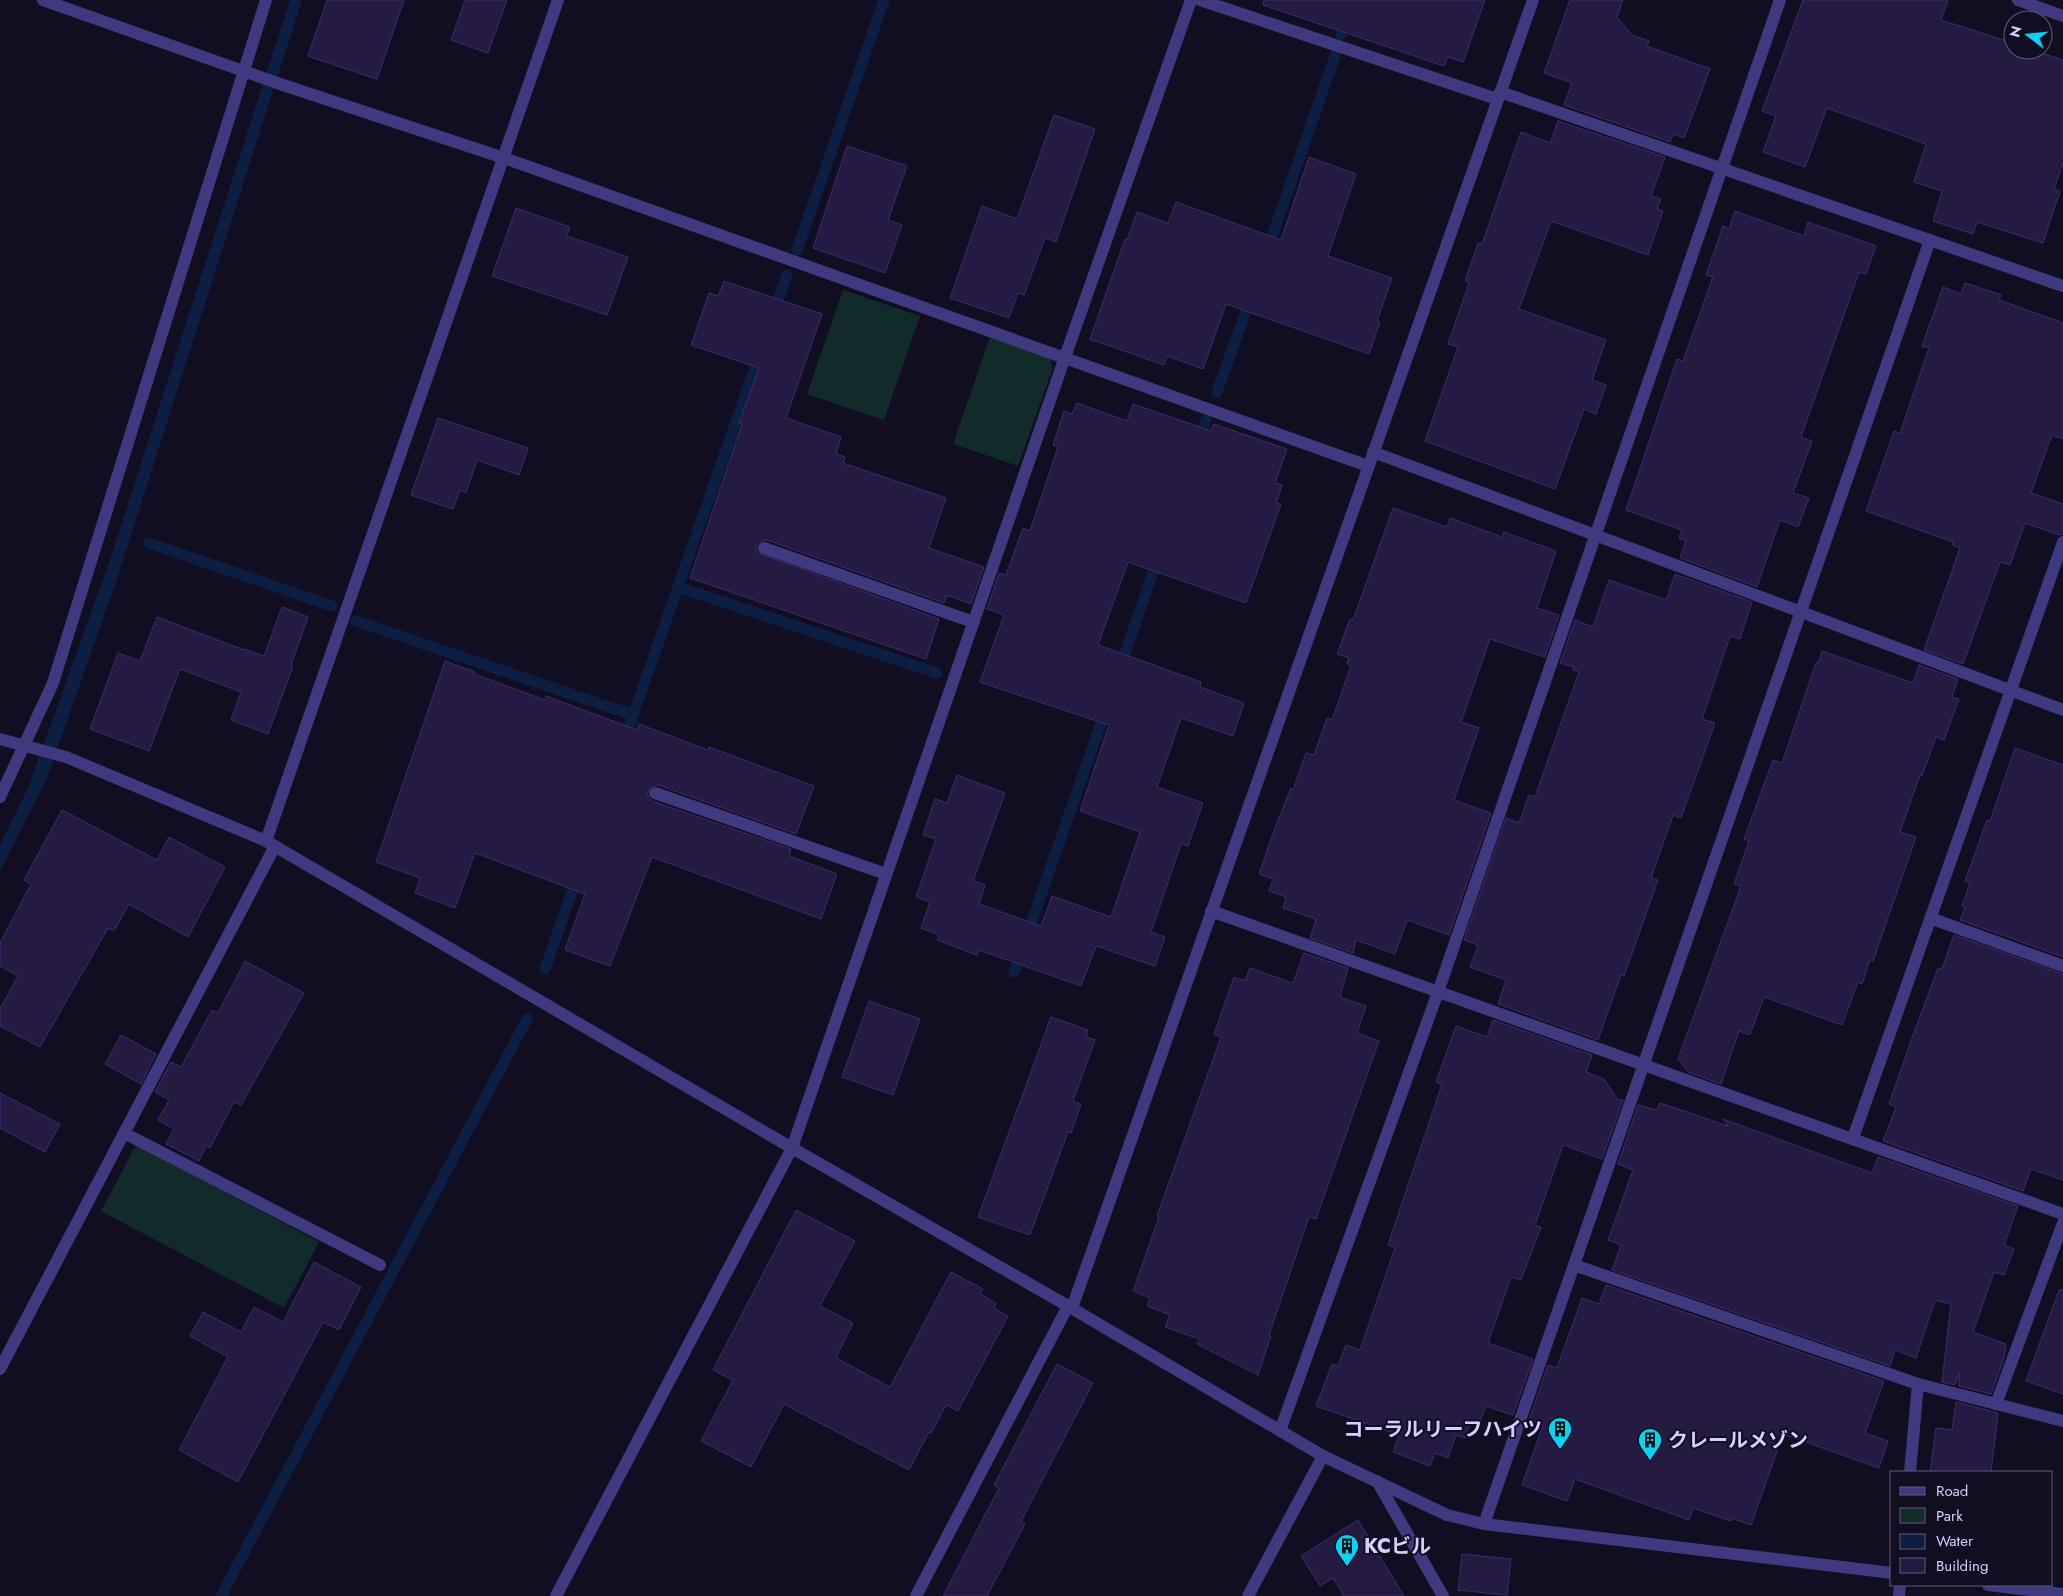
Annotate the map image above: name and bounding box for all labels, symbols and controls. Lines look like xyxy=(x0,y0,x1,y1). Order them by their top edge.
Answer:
north arrow xyxy=(2003,10,2053,60)
text: N xyxy=(2004,23,2027,40)
place label: コーラルリーフハイツ xyxy=(1344,1415,1542,1444)
building icon: コーラルリーフハイツ xyxy=(1547,1416,1573,1450)
place label: クレールメゾン xyxy=(1668,1426,1808,1455)
building icon: クレールメゾン xyxy=(1637,1427,1663,1461)
legend xyxy=(1890,1471,2053,1586)
text: Road xyxy=(1936,1480,1968,1502)
text: Park xyxy=(1936,1505,1963,1527)
text: Water xyxy=(1936,1530,1974,1552)
place label: KCビル xyxy=(1364,1532,1431,1561)
building icon: KCビル xyxy=(1334,1533,1360,1567)
text: Building xyxy=(1936,1555,1988,1577)

